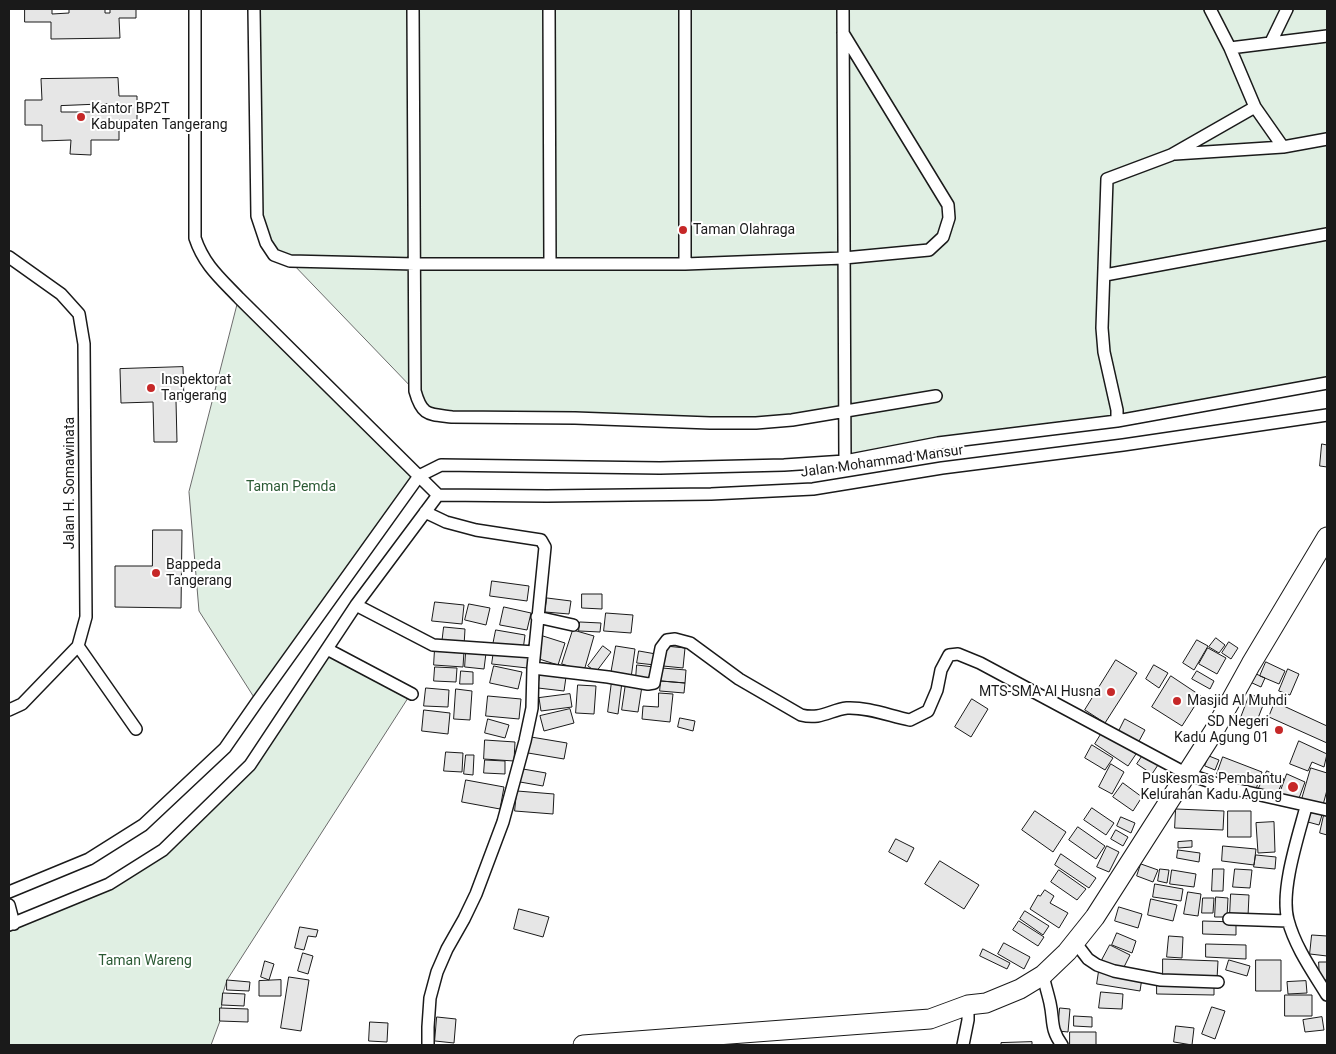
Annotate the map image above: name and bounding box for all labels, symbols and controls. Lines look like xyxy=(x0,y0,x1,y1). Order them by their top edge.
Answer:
place label: Kantor BP2T Kabupaten Tangerang xyxy=(91,101,228,134)
marker: Kantor BP2T Kabupaten Tangerang xyxy=(75,111,87,123)
place label: Taman Olahraga xyxy=(693,222,795,238)
marker: Taman Olahraga xyxy=(677,224,689,236)
place label: Inspektorat Tangerang xyxy=(161,372,231,404)
marker: Inspektorat Tangerang xyxy=(145,382,157,394)
street label: Jalan H. Somawinata xyxy=(62,417,78,549)
street label: Jalan Mohammad Mansur xyxy=(800,442,964,482)
park label: Taman Pemda xyxy=(246,479,336,495)
place label: Bappeda Tangerang xyxy=(166,557,232,590)
marker: Bappeda Tangerang xyxy=(150,567,162,579)
place label: MTS-SMA Al Husna xyxy=(979,684,1101,700)
marker: MTS-SMA Al Husna xyxy=(1105,686,1117,698)
place label: Masjid Al Muhdi xyxy=(1187,693,1287,709)
marker: Masjid Al Muhdi xyxy=(1171,695,1183,707)
place label: SD Negeri Kadu Agung 01 xyxy=(1174,714,1269,746)
marker: SD Negeri Kadu Agung 01 xyxy=(1273,724,1285,736)
place label: Puskesmas Pembantu Kelurahan Kadu Agung xyxy=(1140,771,1282,804)
marker: Puskesmas Pembantu Kelurahan Kadu Agung xyxy=(1286,780,1300,794)
park label: Taman Wareng xyxy=(98,953,192,969)

